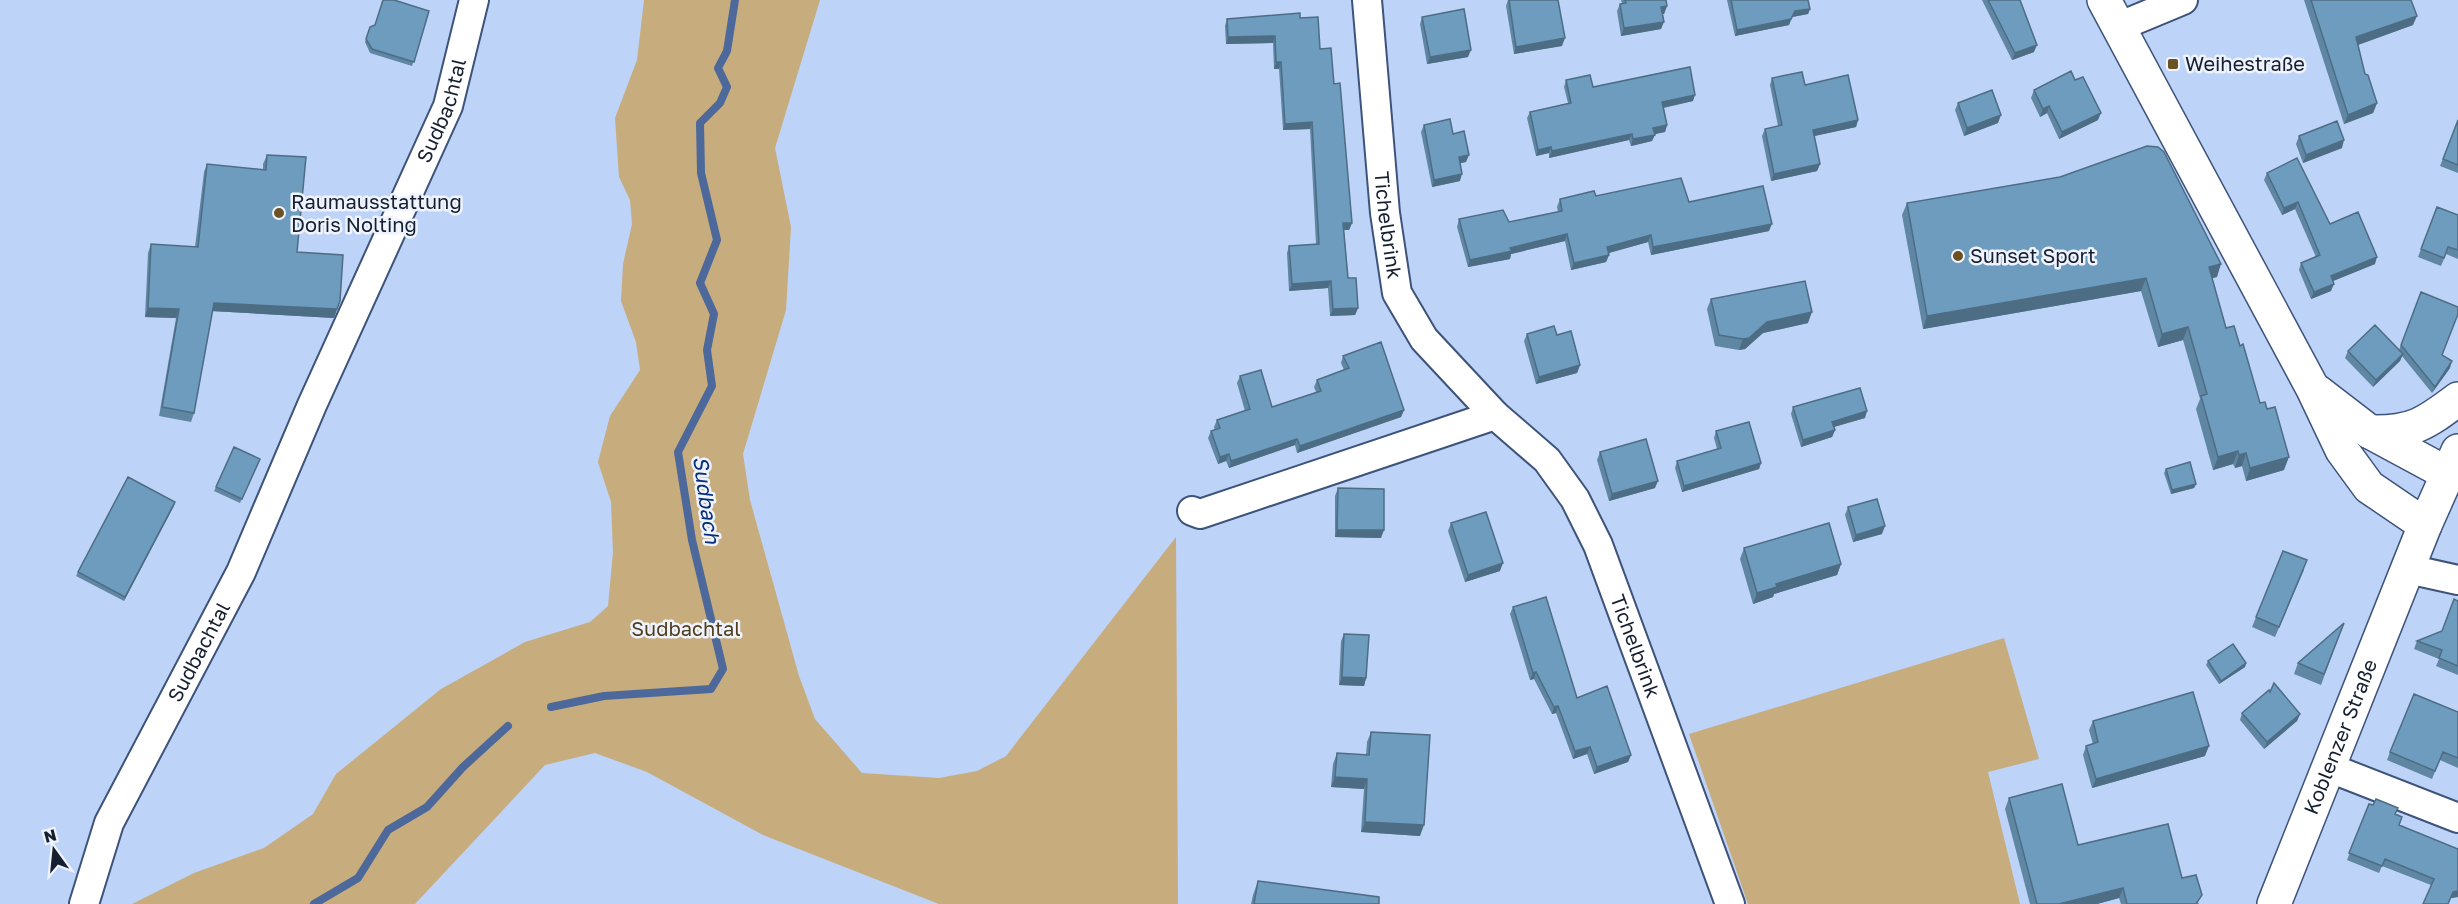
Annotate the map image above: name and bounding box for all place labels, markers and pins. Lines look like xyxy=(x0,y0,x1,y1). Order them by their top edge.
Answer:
place label: Weihestraße xyxy=(2185,51,2305,75)
marker: Weihestraße xyxy=(2166,57,2180,71)
place label: Raumausstattung Doris Nolting xyxy=(291,189,462,236)
marker: Raumausstattung Doris Nolting xyxy=(272,206,286,220)
place label: Sunset Sport xyxy=(1970,243,2096,267)
marker: Sunset Sport xyxy=(1951,249,1965,263)

